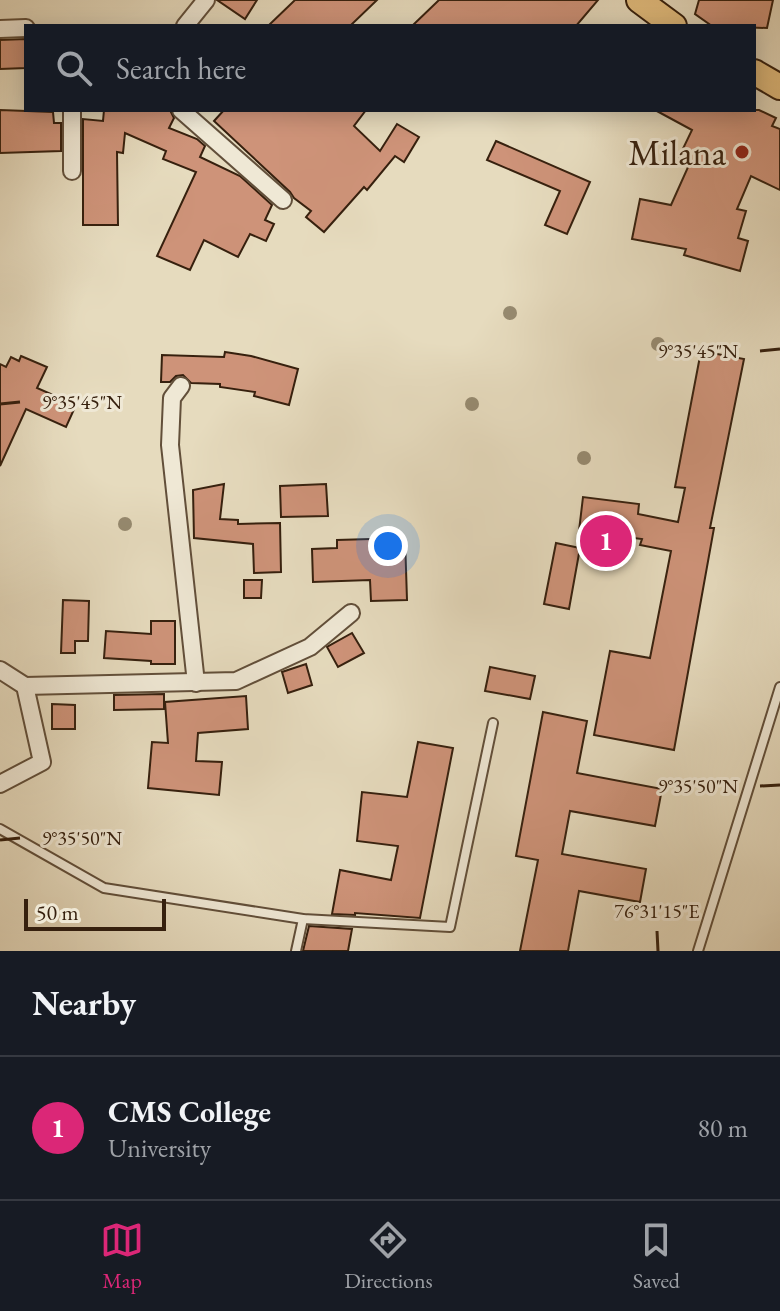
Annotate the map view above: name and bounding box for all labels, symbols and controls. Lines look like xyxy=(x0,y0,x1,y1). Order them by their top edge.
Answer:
search box xyxy=(24,24,756,112)
icon: search xyxy=(52,46,96,90)
text: Search here xyxy=(116,49,246,88)
place label: Milana xyxy=(628,129,727,176)
marker: Milana xyxy=(733,143,751,161)
text: 9°35'45"N xyxy=(658,338,738,364)
text: 9°35'45"N xyxy=(42,389,122,415)
pin: 1 xyxy=(580,511,632,571)
your location xyxy=(368,526,408,566)
text: 9°35'50"N xyxy=(658,773,738,799)
text: 9°35'50"N xyxy=(42,825,122,851)
scale bar xyxy=(24,895,166,931)
text: 50 m xyxy=(36,898,79,927)
text: 76°31'15"E xyxy=(614,898,700,924)
text: Nearby xyxy=(32,981,136,1025)
text: CMS College xyxy=(108,1092,271,1131)
text: 1 xyxy=(51,1111,65,1145)
text: 80 m xyxy=(698,1111,748,1145)
text: University xyxy=(108,1131,211,1165)
tab: Map xyxy=(100,1218,144,1295)
tab: Directions xyxy=(344,1218,433,1295)
tab: Saved xyxy=(633,1218,680,1295)

